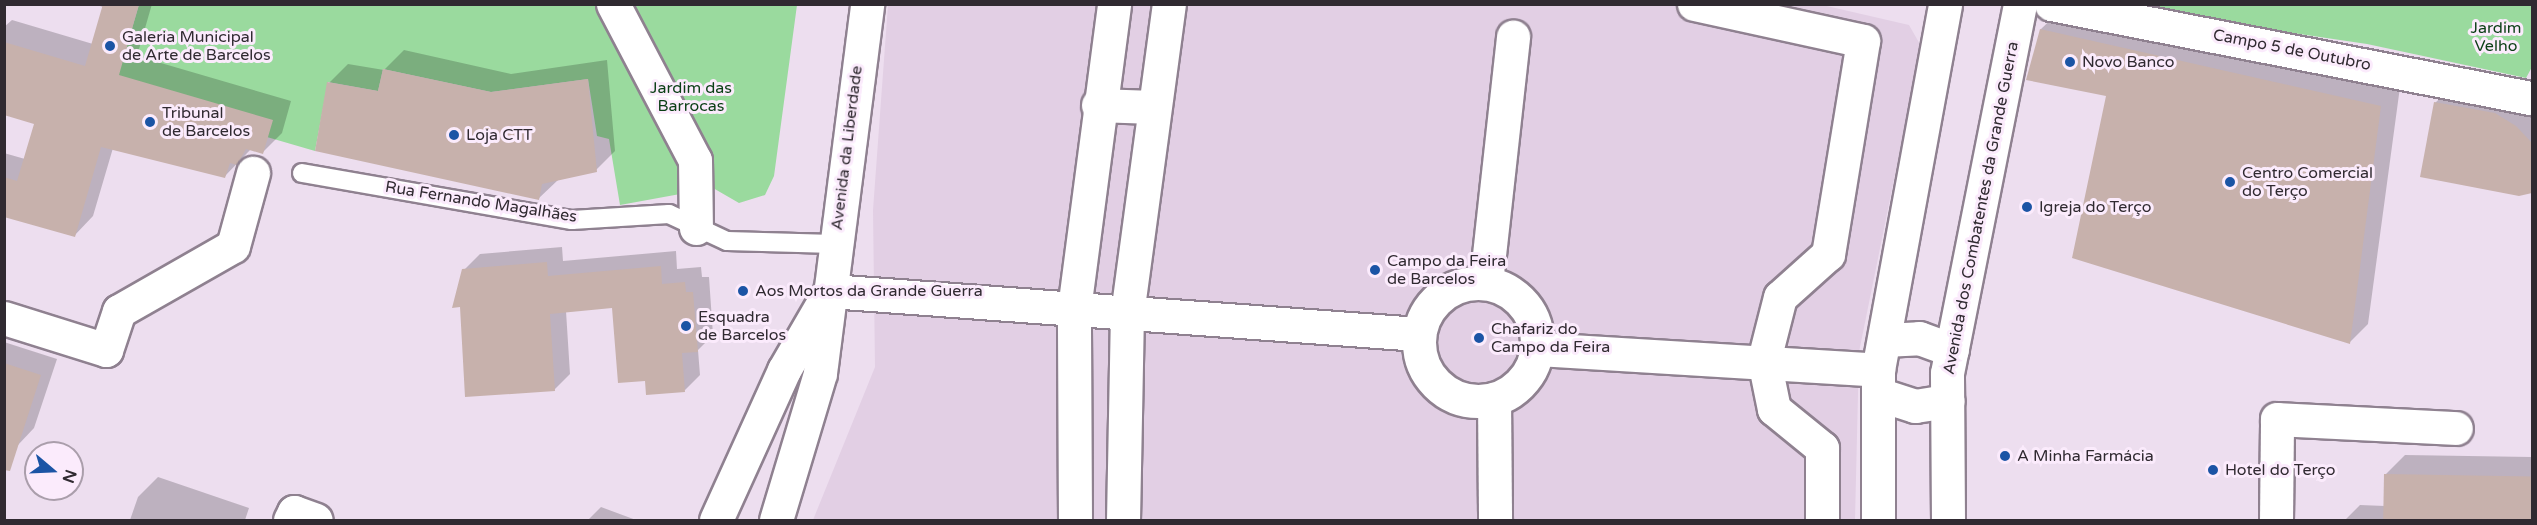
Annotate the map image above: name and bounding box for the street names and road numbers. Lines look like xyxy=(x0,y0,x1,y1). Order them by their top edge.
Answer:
street label: Campo 5 de Outubro xyxy=(2211,25,2373,75)
street label: Avenida dos Combatentes da Grande Guerra xyxy=(1939,40,2023,376)
street label: Avenida da Liberdade xyxy=(827,65,867,231)
street label: Rua Fernando Magalhães xyxy=(384,177,578,227)

